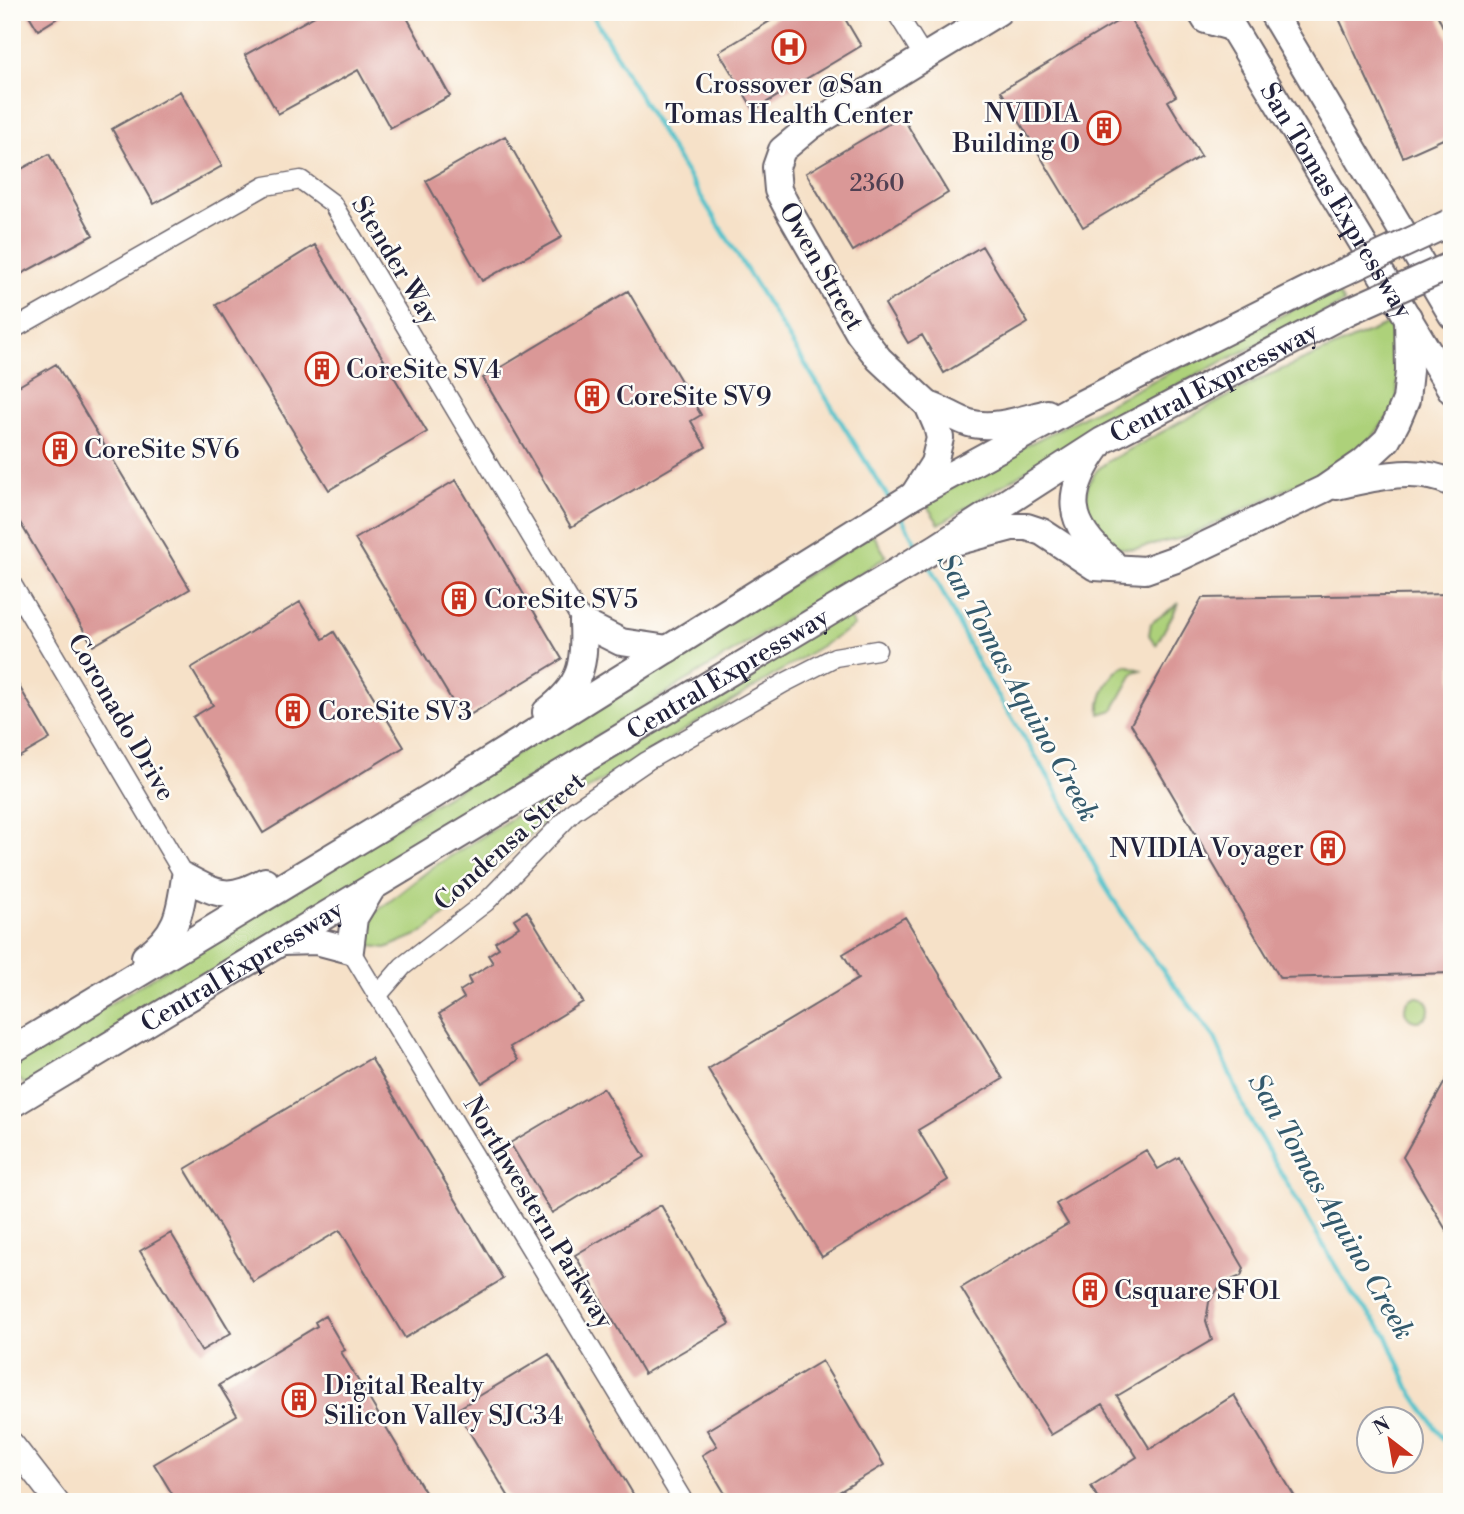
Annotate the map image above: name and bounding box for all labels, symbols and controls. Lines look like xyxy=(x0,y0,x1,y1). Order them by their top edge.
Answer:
hospital icon: Crossover @San Tomas Health Center xyxy=(770,28,808,66)
place label: Crossover @San Tomas Health Center xyxy=(665,69,913,131)
street label: San Tomas Expressway xyxy=(1253,77,1419,325)
place label: NVIDIA Building O xyxy=(952,98,1081,160)
building icon: NVIDIA Building O xyxy=(1085,109,1123,147)
house number: 2360 xyxy=(850,170,905,198)
street label: Stender Way xyxy=(344,190,446,331)
street label: Owen Street xyxy=(772,197,871,336)
street label: Central Expressway xyxy=(1105,315,1324,451)
building icon: CoreSite SV4 xyxy=(303,350,341,388)
place label: CoreSite SV4 xyxy=(346,354,501,386)
building icon: CoreSite SV9 xyxy=(573,377,611,415)
place label: CoreSite SV9 xyxy=(616,381,771,413)
building icon: CoreSite SV6 xyxy=(41,430,79,468)
place label: CoreSite SV6 xyxy=(84,434,239,466)
water label: San Tomas Aquino Creek xyxy=(929,547,1106,828)
building icon: CoreSite SV5 xyxy=(440,580,478,618)
place label: CoreSite SV5 xyxy=(484,584,638,616)
street label: Central Expressway xyxy=(621,601,835,747)
street label: Coronado Drive xyxy=(60,628,182,807)
building icon: CoreSite SV3 xyxy=(274,692,312,730)
place label: CoreSite SV3 xyxy=(318,696,472,728)
street label: Condensa Street xyxy=(428,766,592,918)
building icon: NVIDIA Voyager xyxy=(1309,829,1347,867)
place label: NVIDIA Voyager xyxy=(1109,833,1304,865)
street label: Central Expressway xyxy=(135,893,349,1040)
water label: San Tomas Aquino Creek xyxy=(1240,1067,1421,1346)
street label: Northwestern Parkway xyxy=(456,1091,620,1335)
building icon: Csquare SFO1 xyxy=(1071,1271,1109,1309)
place label: Csquare SFO1 xyxy=(1114,1275,1280,1307)
place label: Digital Realty Silicon Valley SJC34 xyxy=(324,1370,563,1432)
building icon: Digital Realty Silicon Valley SJC34 xyxy=(280,1381,318,1419)
north arrow xyxy=(1356,1406,1426,1476)
text: N xyxy=(1369,1412,1394,1440)

